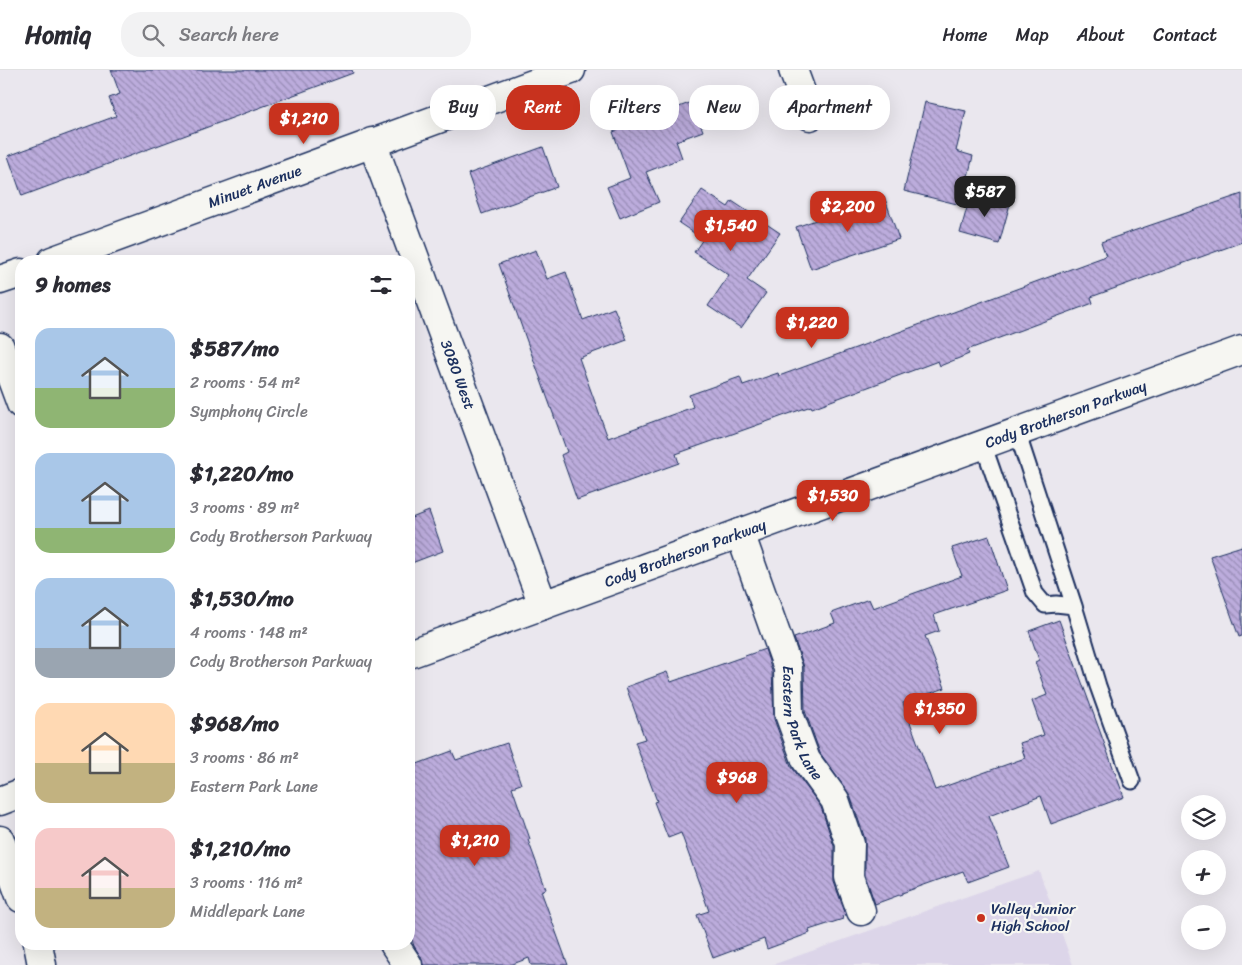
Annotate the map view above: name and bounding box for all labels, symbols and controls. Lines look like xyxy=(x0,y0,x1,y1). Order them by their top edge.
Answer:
search box xyxy=(121,12,471,57)
text: Homiq xyxy=(25,14,91,56)
text: Search here xyxy=(179,18,279,51)
text: Home xyxy=(943,19,988,51)
text: Map xyxy=(1016,19,1049,51)
text: About xyxy=(1077,19,1125,51)
text: Contact xyxy=(1153,19,1217,51)
icon: search xyxy=(139,21,167,49)
chip: Buy xyxy=(430,85,496,130)
chip: Rent xyxy=(506,85,580,130)
chip: Filters xyxy=(590,85,679,130)
chip: New xyxy=(689,85,759,130)
chip: Apartment xyxy=(769,85,890,130)
pin: $1,210 xyxy=(263,102,345,145)
text: $1,210 xyxy=(280,104,328,133)
street label: Minuet Avenue xyxy=(204,157,305,216)
pin: $587 xyxy=(955,176,1015,218)
text: $587 xyxy=(965,177,1005,206)
pin: $2,200 xyxy=(807,190,889,233)
text: $2,200 xyxy=(821,192,875,221)
pin: $1,540 xyxy=(690,210,772,252)
text: $1,540 xyxy=(705,211,757,240)
text: 9 homes xyxy=(35,266,111,304)
icon: filters xyxy=(367,271,395,299)
pin: $1,220 xyxy=(771,306,853,349)
text: $1,220 xyxy=(787,308,837,337)
text: $587/mo xyxy=(190,330,279,368)
street label: 3080 West xyxy=(433,336,483,414)
icon: home xyxy=(75,348,135,408)
text: 2 rooms · 54 m² xyxy=(190,368,300,397)
street label: Cody Brotherson Parkway xyxy=(981,373,1151,456)
text: Symphony Circle xyxy=(190,397,308,426)
text: $1,220/mo xyxy=(190,455,294,493)
icon: home xyxy=(75,473,135,533)
pin: $1,530 xyxy=(792,480,874,522)
text: $1,530 xyxy=(808,481,858,510)
text: 3 rooms · 89 m² xyxy=(190,493,299,522)
street label: Cody Brotherson Parkway xyxy=(601,512,770,595)
text: Cody Brotherson Parkway xyxy=(190,522,372,551)
text: $1,530/mo xyxy=(190,580,294,618)
icon: home xyxy=(75,598,135,658)
text: 4 rooms · 148 m² xyxy=(190,618,308,647)
text: Cody Brotherson Parkway xyxy=(190,647,372,676)
street label: Eastern Park Lane xyxy=(775,665,830,786)
pin: $1,350 xyxy=(899,692,981,735)
text: $1,350 xyxy=(915,694,965,723)
text: $968/mo xyxy=(190,705,279,743)
icon: home xyxy=(75,723,135,783)
text: 3 rooms · 86 m² xyxy=(190,743,299,772)
pin: $968 xyxy=(707,762,767,804)
text: $968 xyxy=(717,763,757,792)
text: Eastern Park Lane xyxy=(190,772,318,801)
map controls xyxy=(1181,795,1226,950)
button: layers xyxy=(1181,795,1226,840)
pin: $1,210 xyxy=(434,824,516,867)
text: $1,210 xyxy=(451,826,499,855)
text: $1,210/mo xyxy=(190,830,290,868)
icon: home xyxy=(75,848,135,908)
button: + xyxy=(1181,850,1226,895)
text: 3 rooms · 116 m² xyxy=(190,868,303,897)
place label: Valley Junior High School xyxy=(991,896,1076,939)
text: Middlepark Lane xyxy=(190,897,305,926)
button: − xyxy=(1181,905,1226,950)
marker: Valley Junior High School xyxy=(975,912,987,924)

